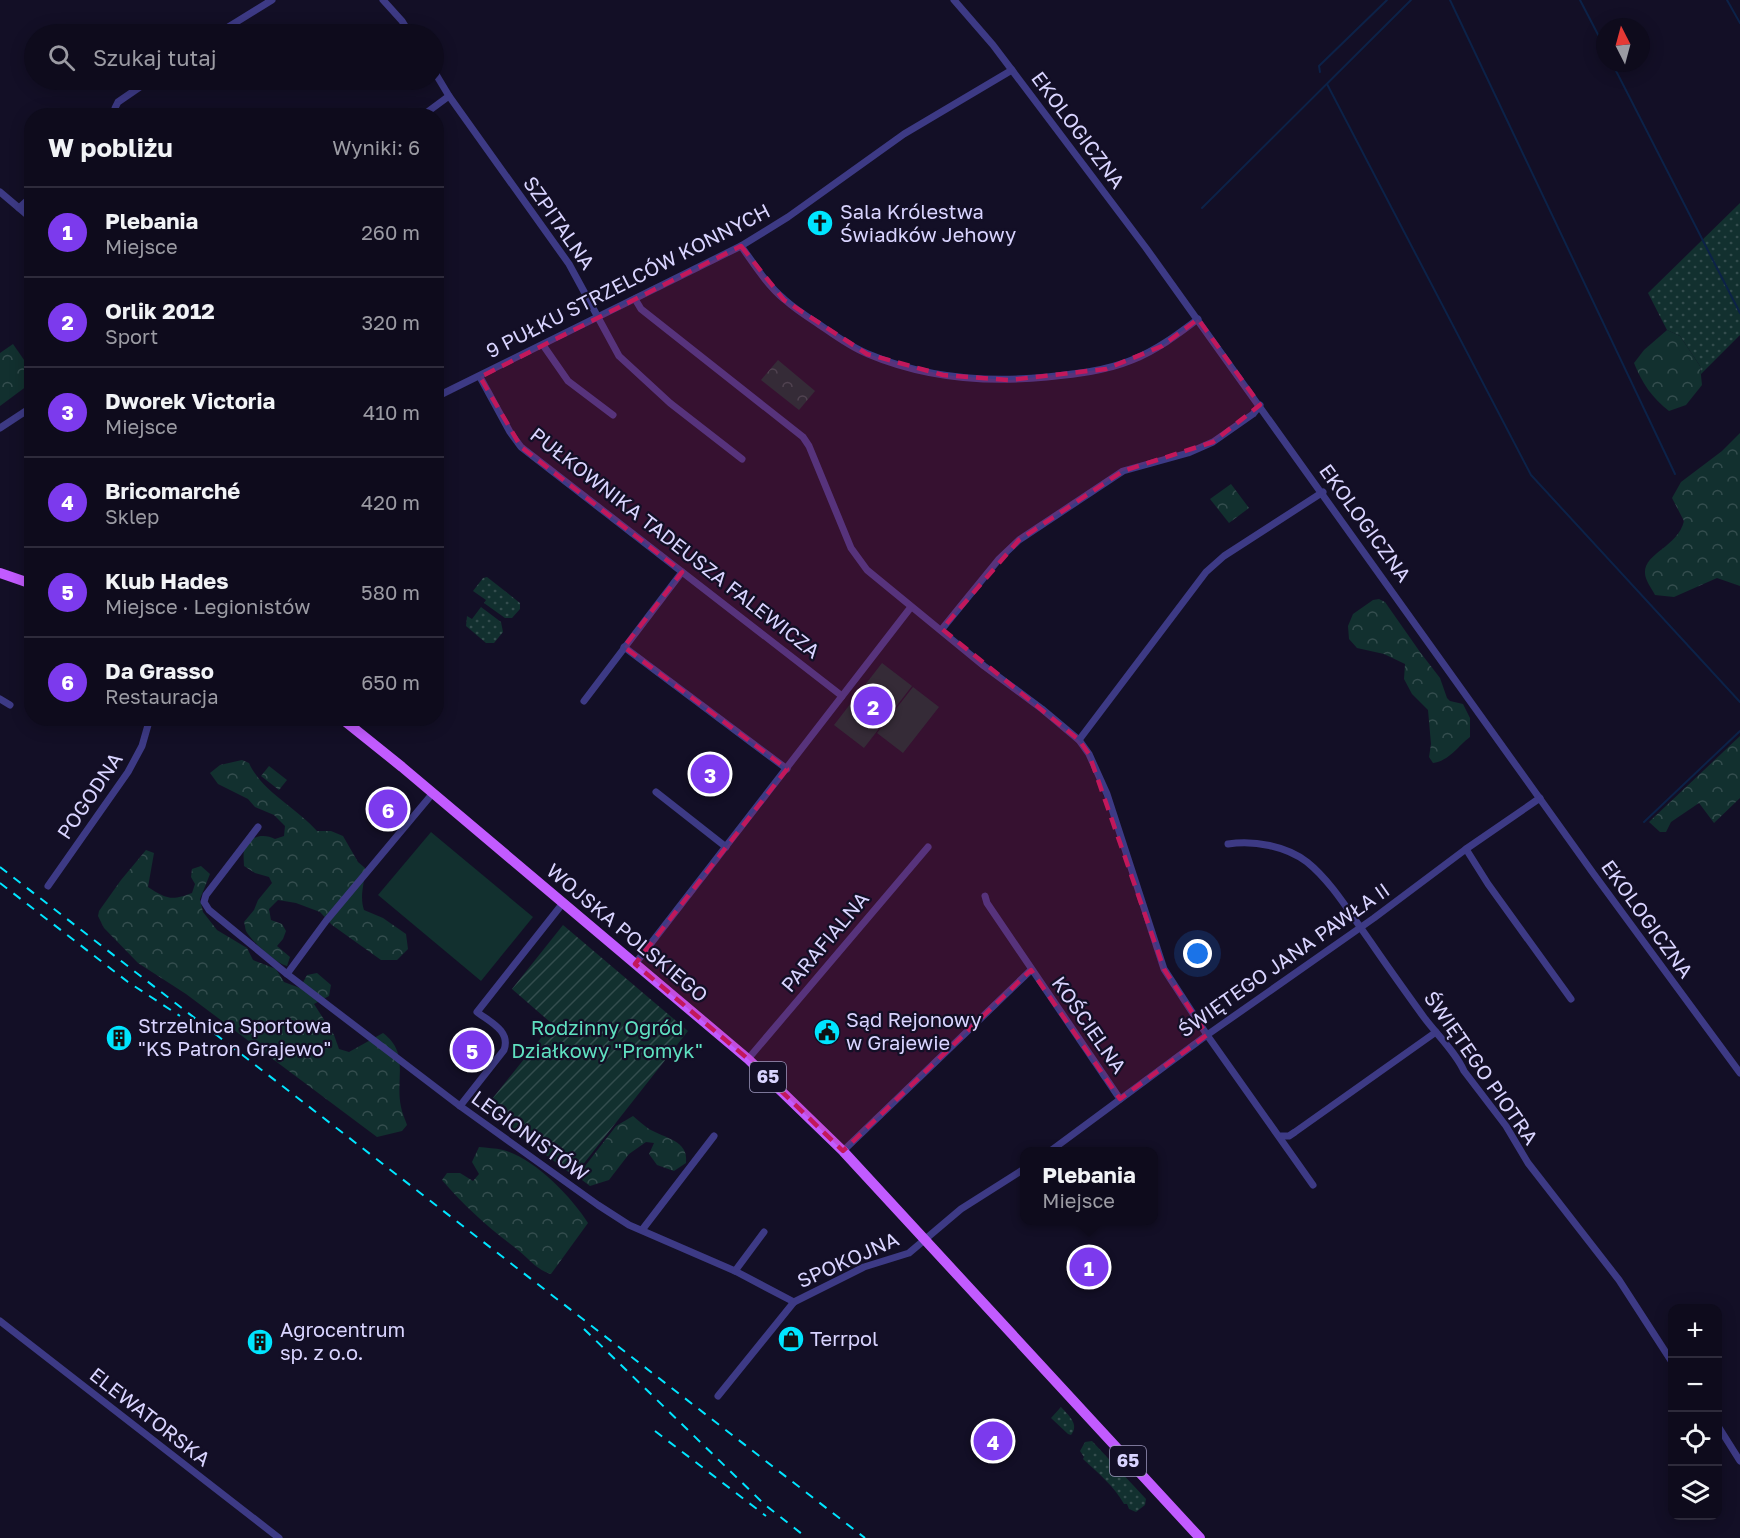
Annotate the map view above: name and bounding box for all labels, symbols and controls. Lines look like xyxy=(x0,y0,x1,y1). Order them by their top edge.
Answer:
north arrow xyxy=(1596,18,1650,72)
search box xyxy=(24,24,444,90)
icon: search xyxy=(45,41,78,74)
text: Szukaj tutaj xyxy=(93,44,217,71)
street label: EKOLOGICZNA xyxy=(1027,66,1131,193)
text: W pobliżu xyxy=(48,132,173,163)
text: Wyniki: 6 xyxy=(332,135,420,159)
street label: SZPITALNA xyxy=(519,171,601,274)
street label: 9 PUŁKU STRZELCÓW KONNYCH xyxy=(482,198,774,362)
place label: Sala Królestwa Świadków Jehowy xyxy=(840,199,1016,246)
text: Plebania xyxy=(105,207,198,234)
church icon: Sala Królestwa Świadków Jehowy xyxy=(805,208,835,238)
text: 1 xyxy=(62,220,73,244)
text: 260 m xyxy=(361,220,420,244)
text: Miejsce xyxy=(105,234,178,258)
text: Orlik 2012 xyxy=(105,297,215,324)
text: 2 xyxy=(61,310,74,334)
text: 320 m xyxy=(362,310,420,334)
text: Sport xyxy=(105,324,158,348)
text: Dworek Victoria xyxy=(105,387,275,414)
text: 3 xyxy=(61,400,74,424)
text: 410 m xyxy=(363,400,420,424)
text: Miejsce xyxy=(105,414,178,438)
street label: PUŁKOWNIKA TADEUSZA FALEWICZA xyxy=(526,422,825,663)
street label: EKOLOGICZNA xyxy=(1315,459,1417,586)
text: Bricomarché xyxy=(105,477,240,504)
text: 4 xyxy=(61,490,74,514)
text: 420 m xyxy=(361,490,420,514)
text: Sklep xyxy=(105,504,159,528)
text: Klub Hades xyxy=(105,567,229,594)
text: 5 xyxy=(61,580,74,604)
text: 580 m xyxy=(361,580,420,604)
text: Miejsce · Legionistów xyxy=(105,594,310,618)
text: Da Grasso xyxy=(105,657,214,684)
text: 6 xyxy=(61,670,74,694)
text: 650 m xyxy=(361,670,420,694)
text: Restauracja xyxy=(105,684,218,708)
pin: 2 xyxy=(854,684,892,728)
street label: POGODNA xyxy=(51,748,127,843)
pin: 3 xyxy=(690,752,730,796)
pin: 6 xyxy=(368,786,408,832)
street label: EKOLOGICZNA xyxy=(1597,855,1699,982)
street label: WOJSKA POLSKIEGO xyxy=(542,858,713,1007)
street label: ŚWIĘTEGO JANA PAWŁA II xyxy=(1173,877,1394,1041)
street label: PARAFIALNA xyxy=(775,886,873,996)
your location xyxy=(1183,939,1212,968)
street label: KOŚCIELNA xyxy=(1048,971,1132,1078)
street label: ŚWIĘTEGO PIOTRA xyxy=(1420,986,1544,1149)
place label: Sąd Rejonowy w Grajewie xyxy=(846,1007,982,1054)
place label: Strzelnica Sportowa "KS Patron Grajewo" xyxy=(138,1013,332,1060)
park label: Rodzinny Ogród Działkowy "Promyk" xyxy=(511,1015,703,1062)
public building icon: Sąd Rejonowy w Grajewie xyxy=(812,1017,842,1047)
building icon: Strzelnica Sportowa "KS Patron Grajewo" xyxy=(104,1023,134,1053)
pin: 5 xyxy=(452,1028,492,1072)
road number: 65 xyxy=(750,1062,786,1092)
street label: LEGIONISTÓW xyxy=(467,1085,594,1186)
popup xyxy=(1020,1147,1158,1225)
text: Plebania xyxy=(1042,1161,1136,1188)
text: Miejsce xyxy=(1042,1188,1115,1212)
street label: SPOKOJNA xyxy=(793,1226,902,1292)
pin: 1 xyxy=(1070,1244,1108,1290)
map controls xyxy=(1668,1304,1722,1520)
button: + xyxy=(1668,1304,1722,1358)
place label: Agrocentrum sp. z o.o. xyxy=(280,1317,405,1364)
shop icon: Terrpol xyxy=(776,1324,806,1354)
place label: Terrpol xyxy=(810,1326,879,1350)
building icon: Agrocentrum sp. z o.o. xyxy=(245,1327,275,1357)
button: − xyxy=(1668,1358,1722,1412)
street label: ELEWATORSKA xyxy=(86,1362,216,1471)
button: locate xyxy=(1668,1412,1722,1466)
pin: 4 xyxy=(974,1418,1012,1464)
road number: 65 xyxy=(1110,1446,1146,1476)
button: layers xyxy=(1668,1466,1722,1520)

